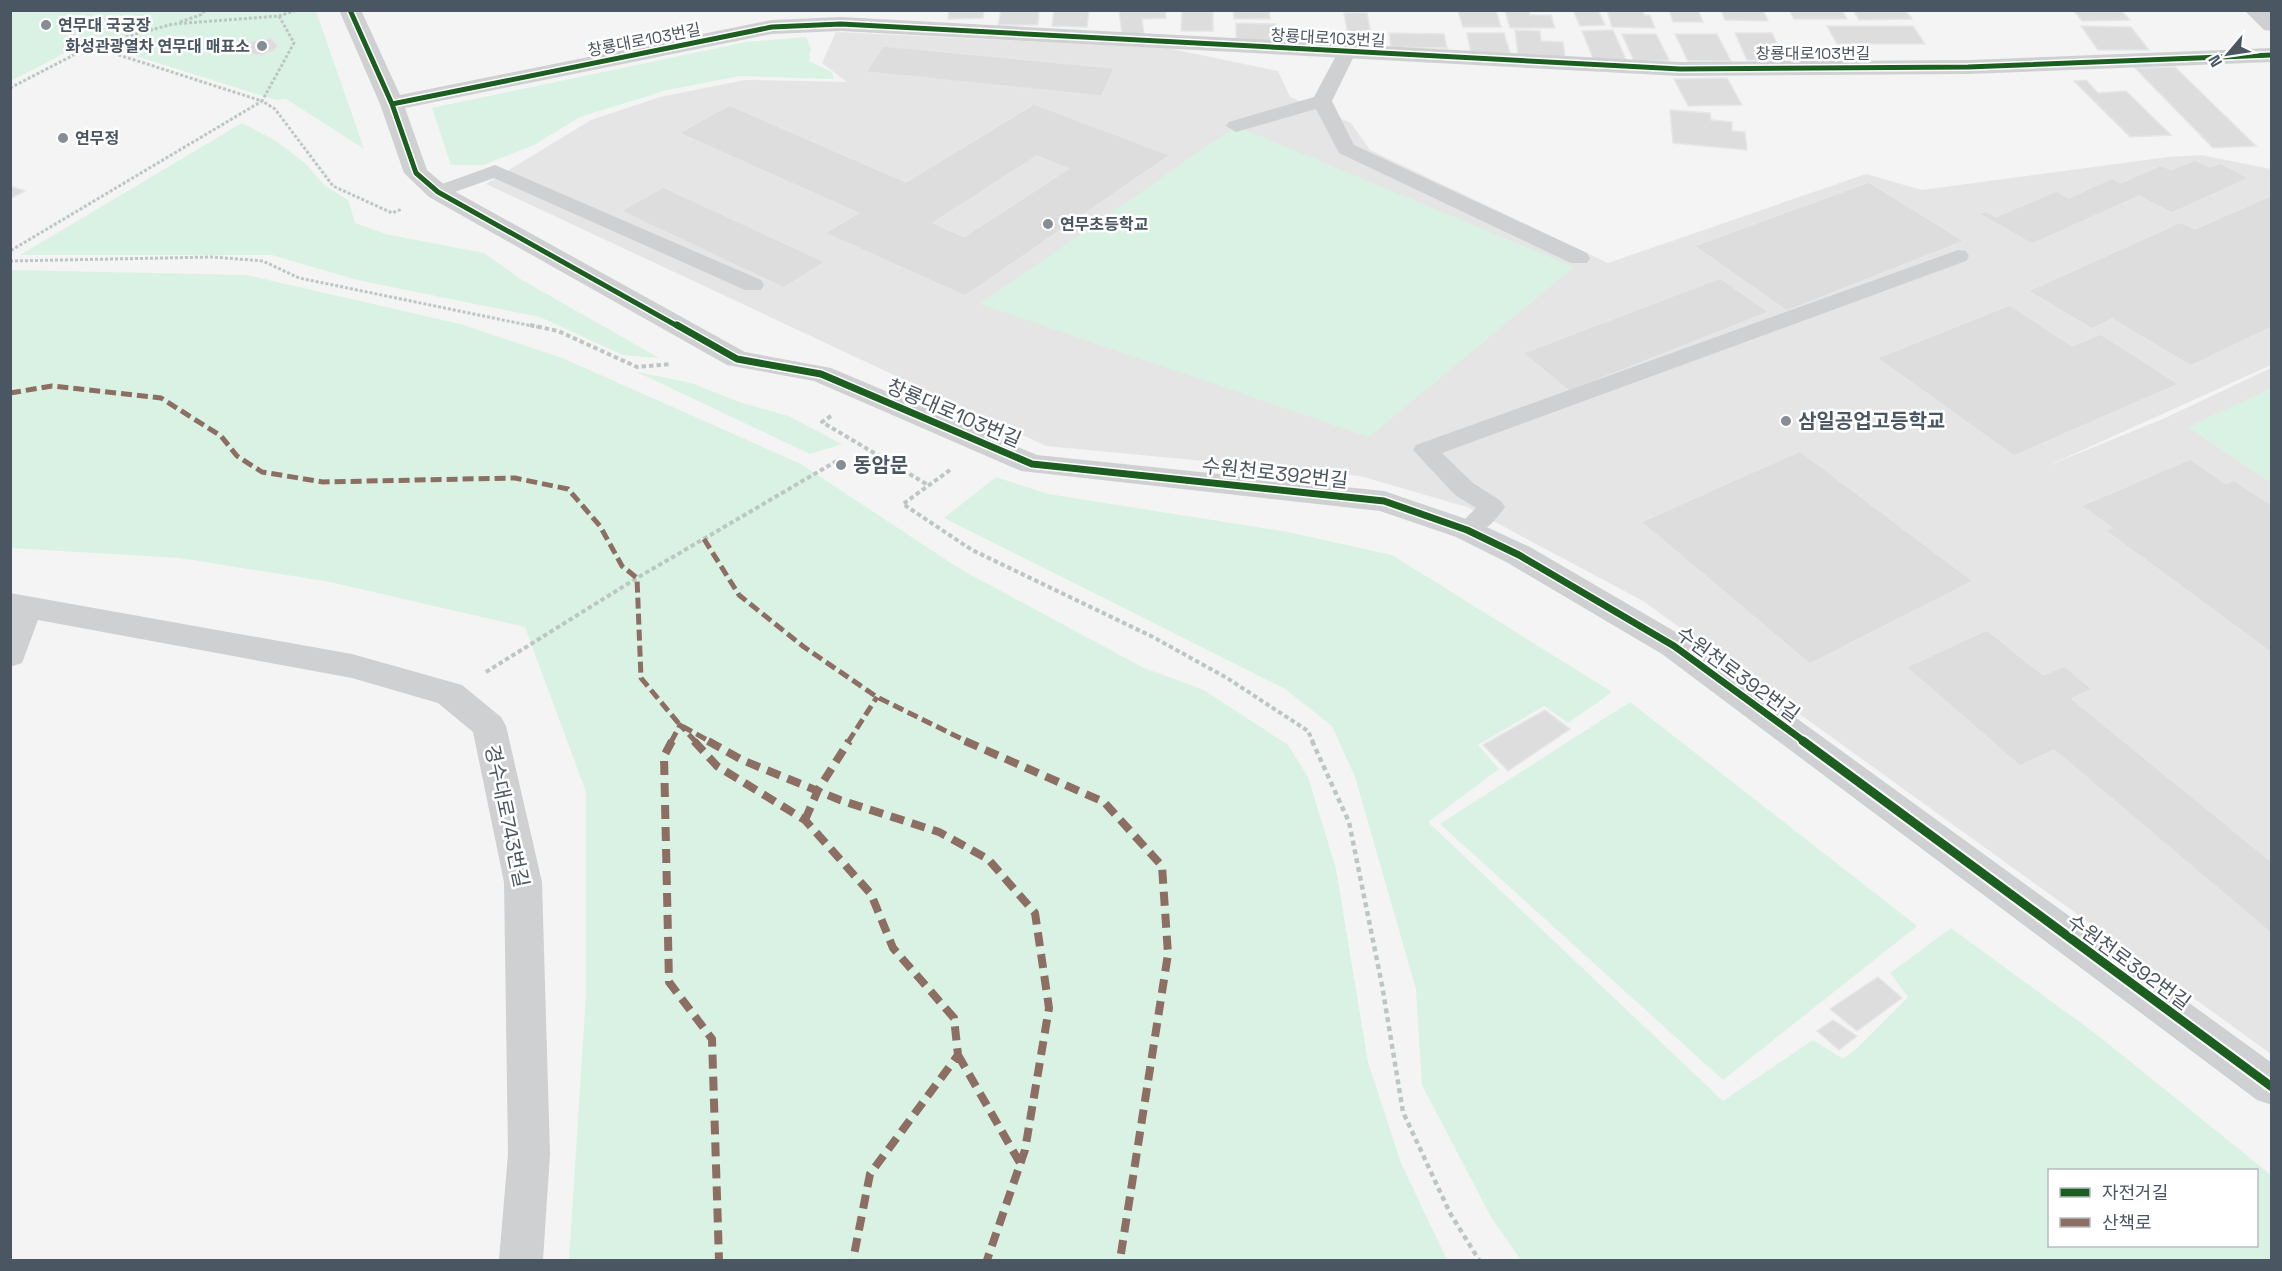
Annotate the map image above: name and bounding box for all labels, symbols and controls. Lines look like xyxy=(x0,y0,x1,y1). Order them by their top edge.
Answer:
place label: 연무대 국궁장 xyxy=(58,15,151,36)
marker: 연무대 국궁장 xyxy=(39,18,53,32)
street label: 창룡대로103번길 xyxy=(586,19,702,61)
north arrow xyxy=(2198,24,2258,84)
street label: 창룡대로103번길 xyxy=(1270,25,1386,51)
place label: 화성관광열차 연무대 매표소 xyxy=(65,36,250,57)
marker: 화성관광열차 연무대 매표소 xyxy=(255,39,269,53)
street label: 창룡대로103번길 xyxy=(1756,43,1870,64)
text: N xyxy=(2204,51,2227,71)
place label: 연무정 xyxy=(75,128,119,149)
marker: 연무정 xyxy=(56,131,70,145)
place label: 연무초등학교 xyxy=(1060,214,1149,235)
marker: 연무초등학교 xyxy=(1041,217,1055,231)
street label: 창룡대로103번길 xyxy=(883,373,1025,453)
place label: 삼일공업고등학교 xyxy=(1798,408,1945,434)
marker: 삼일공업고등학교 xyxy=(1779,414,1793,428)
place label: 동암문 xyxy=(853,452,908,478)
street label: 수원천로392번길 xyxy=(1201,452,1349,494)
marker: 동암문 xyxy=(834,458,848,472)
street label: 수원천로392번길 xyxy=(1671,620,1805,728)
street label: 경수대로743번길 xyxy=(479,742,535,890)
street label: 수원천로392번길 xyxy=(2062,908,2196,1016)
legend xyxy=(2048,1169,2258,1247)
text: 자전거길 xyxy=(2102,1181,2168,1204)
text: 산책로 xyxy=(2102,1211,2152,1234)

